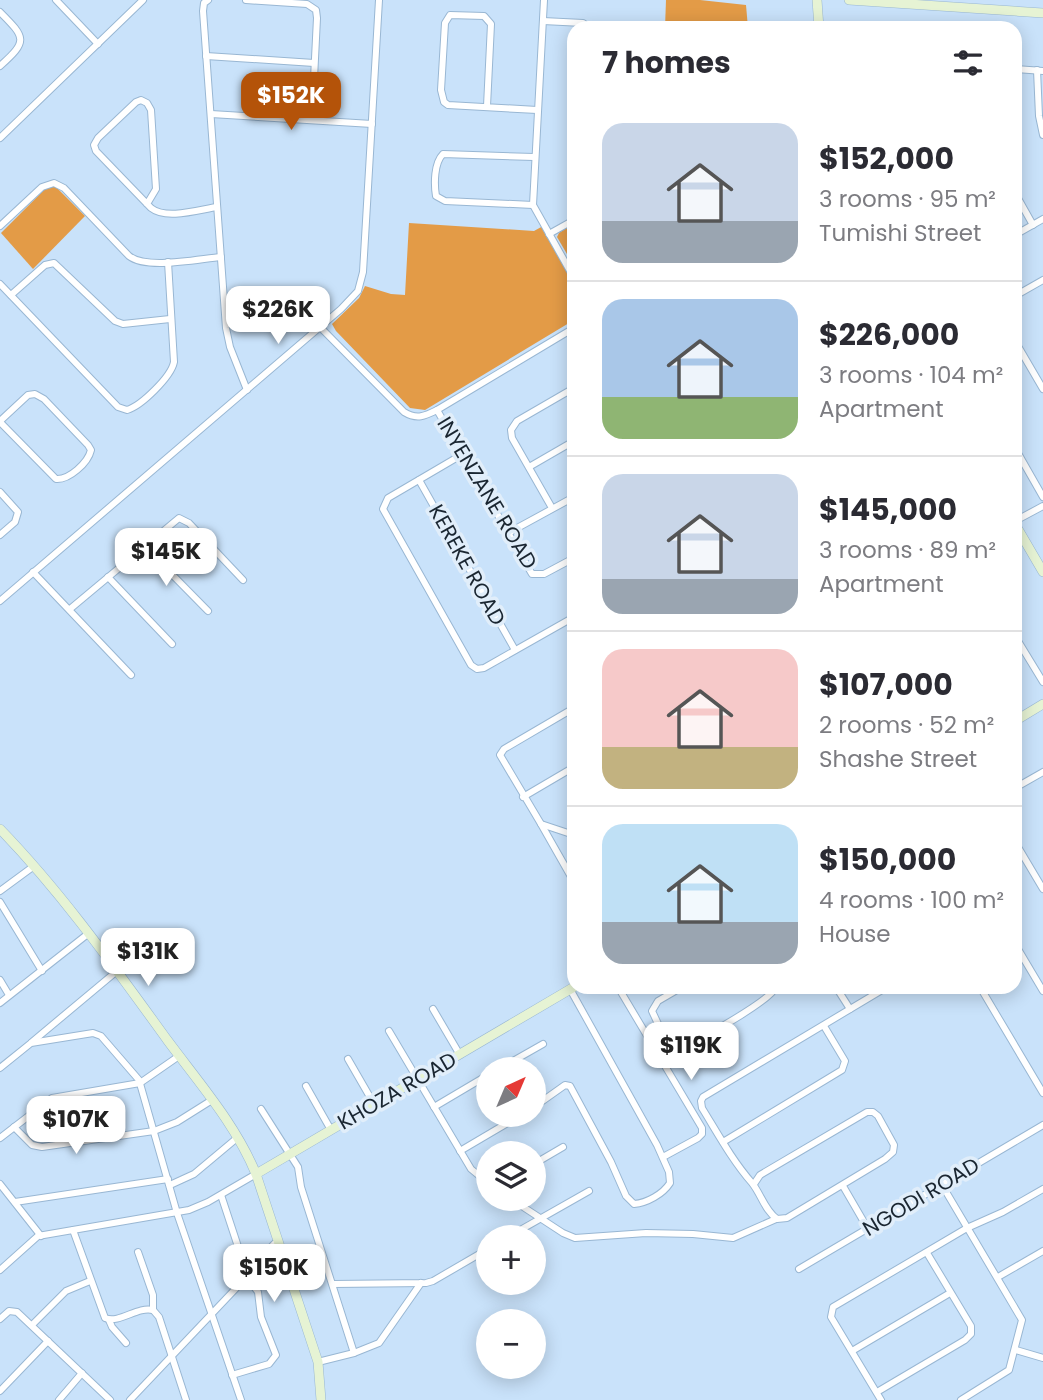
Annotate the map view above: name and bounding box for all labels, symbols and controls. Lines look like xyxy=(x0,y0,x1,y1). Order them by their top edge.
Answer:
text: 7 homes xyxy=(602,41,731,84)
icon: filters xyxy=(949,44,987,82)
pin: $152K xyxy=(242,72,340,132)
text: $152K xyxy=(257,79,325,111)
text: $152,000 xyxy=(819,137,954,180)
icon: home xyxy=(658,151,742,235)
text: 3 rooms · 95 m² xyxy=(819,183,996,215)
text: Tumishi Street xyxy=(819,217,981,249)
pin: $226K xyxy=(229,286,327,346)
text: $226K xyxy=(242,293,314,325)
text: $226,000 xyxy=(819,313,959,356)
icon: home xyxy=(658,327,742,411)
text: 3 rooms · 104 m² xyxy=(819,359,1003,391)
text: Apartment xyxy=(819,393,944,425)
street label: INYENZANE ROAD xyxy=(431,411,544,574)
text: $145,000 xyxy=(819,488,957,531)
street label: KEREKE ROAD xyxy=(422,499,513,630)
icon: home xyxy=(658,502,742,586)
pin: $145K xyxy=(117,528,215,588)
text: 3 rooms · 89 m² xyxy=(819,534,996,566)
text: $145K xyxy=(131,535,201,567)
text: Apartment xyxy=(819,568,944,600)
text: $107,000 xyxy=(819,663,953,706)
icon: home xyxy=(658,677,742,761)
text: 2 rooms · 52 m² xyxy=(819,709,994,741)
text: Shashe Street xyxy=(819,743,977,775)
text: $150,000 xyxy=(819,838,956,881)
icon: home xyxy=(658,852,742,936)
text: 4 rooms · 100 m² xyxy=(819,884,1004,916)
text: House xyxy=(819,918,891,950)
pin: $131K xyxy=(99,928,197,988)
text: $131K xyxy=(117,935,179,967)
pin: $119K xyxy=(642,1023,740,1082)
text: $119K xyxy=(660,1029,722,1061)
street label: KHOZA ROAD xyxy=(332,1045,462,1136)
north arrow xyxy=(476,1057,546,1127)
map controls xyxy=(476,1057,546,1379)
pin: $107K xyxy=(27,1096,125,1156)
text: $107K xyxy=(42,1103,110,1135)
button: layers xyxy=(476,1141,546,1211)
street label: NGODI ROAD xyxy=(857,1150,985,1243)
button: + xyxy=(476,1225,546,1295)
pin: $150K xyxy=(225,1244,323,1304)
text: $150K xyxy=(239,1251,309,1283)
button: − xyxy=(476,1309,546,1379)

